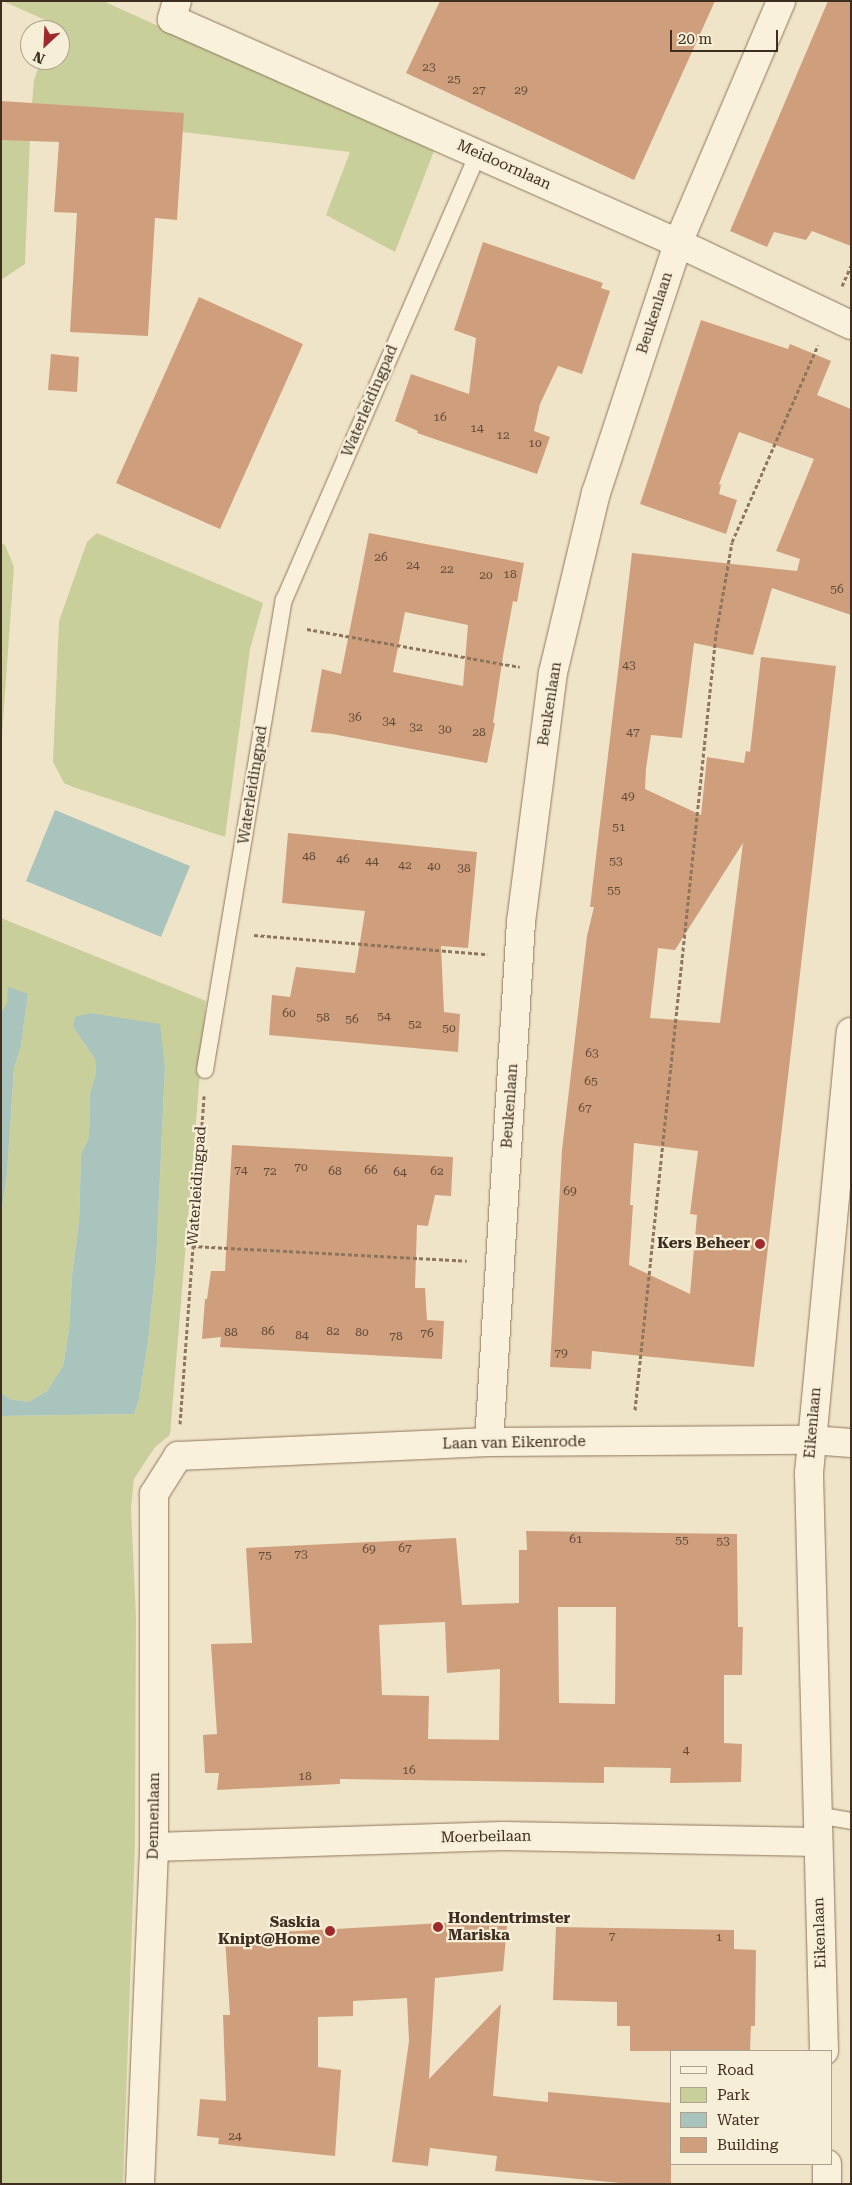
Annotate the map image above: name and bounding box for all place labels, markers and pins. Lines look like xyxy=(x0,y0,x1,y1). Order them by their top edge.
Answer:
place label: Kers Beheer xyxy=(657,1235,750,1253)
marker: Kers Beheer xyxy=(754,1238,766,1250)
place label: Hondentrimster Mariska xyxy=(448,1909,570,1944)
place label: Saskia Knipt@Home xyxy=(218,1913,320,1948)
marker: Hondentrimster Mariska xyxy=(432,1921,444,1933)
marker: Saskia Knipt@Home xyxy=(324,1925,336,1937)

